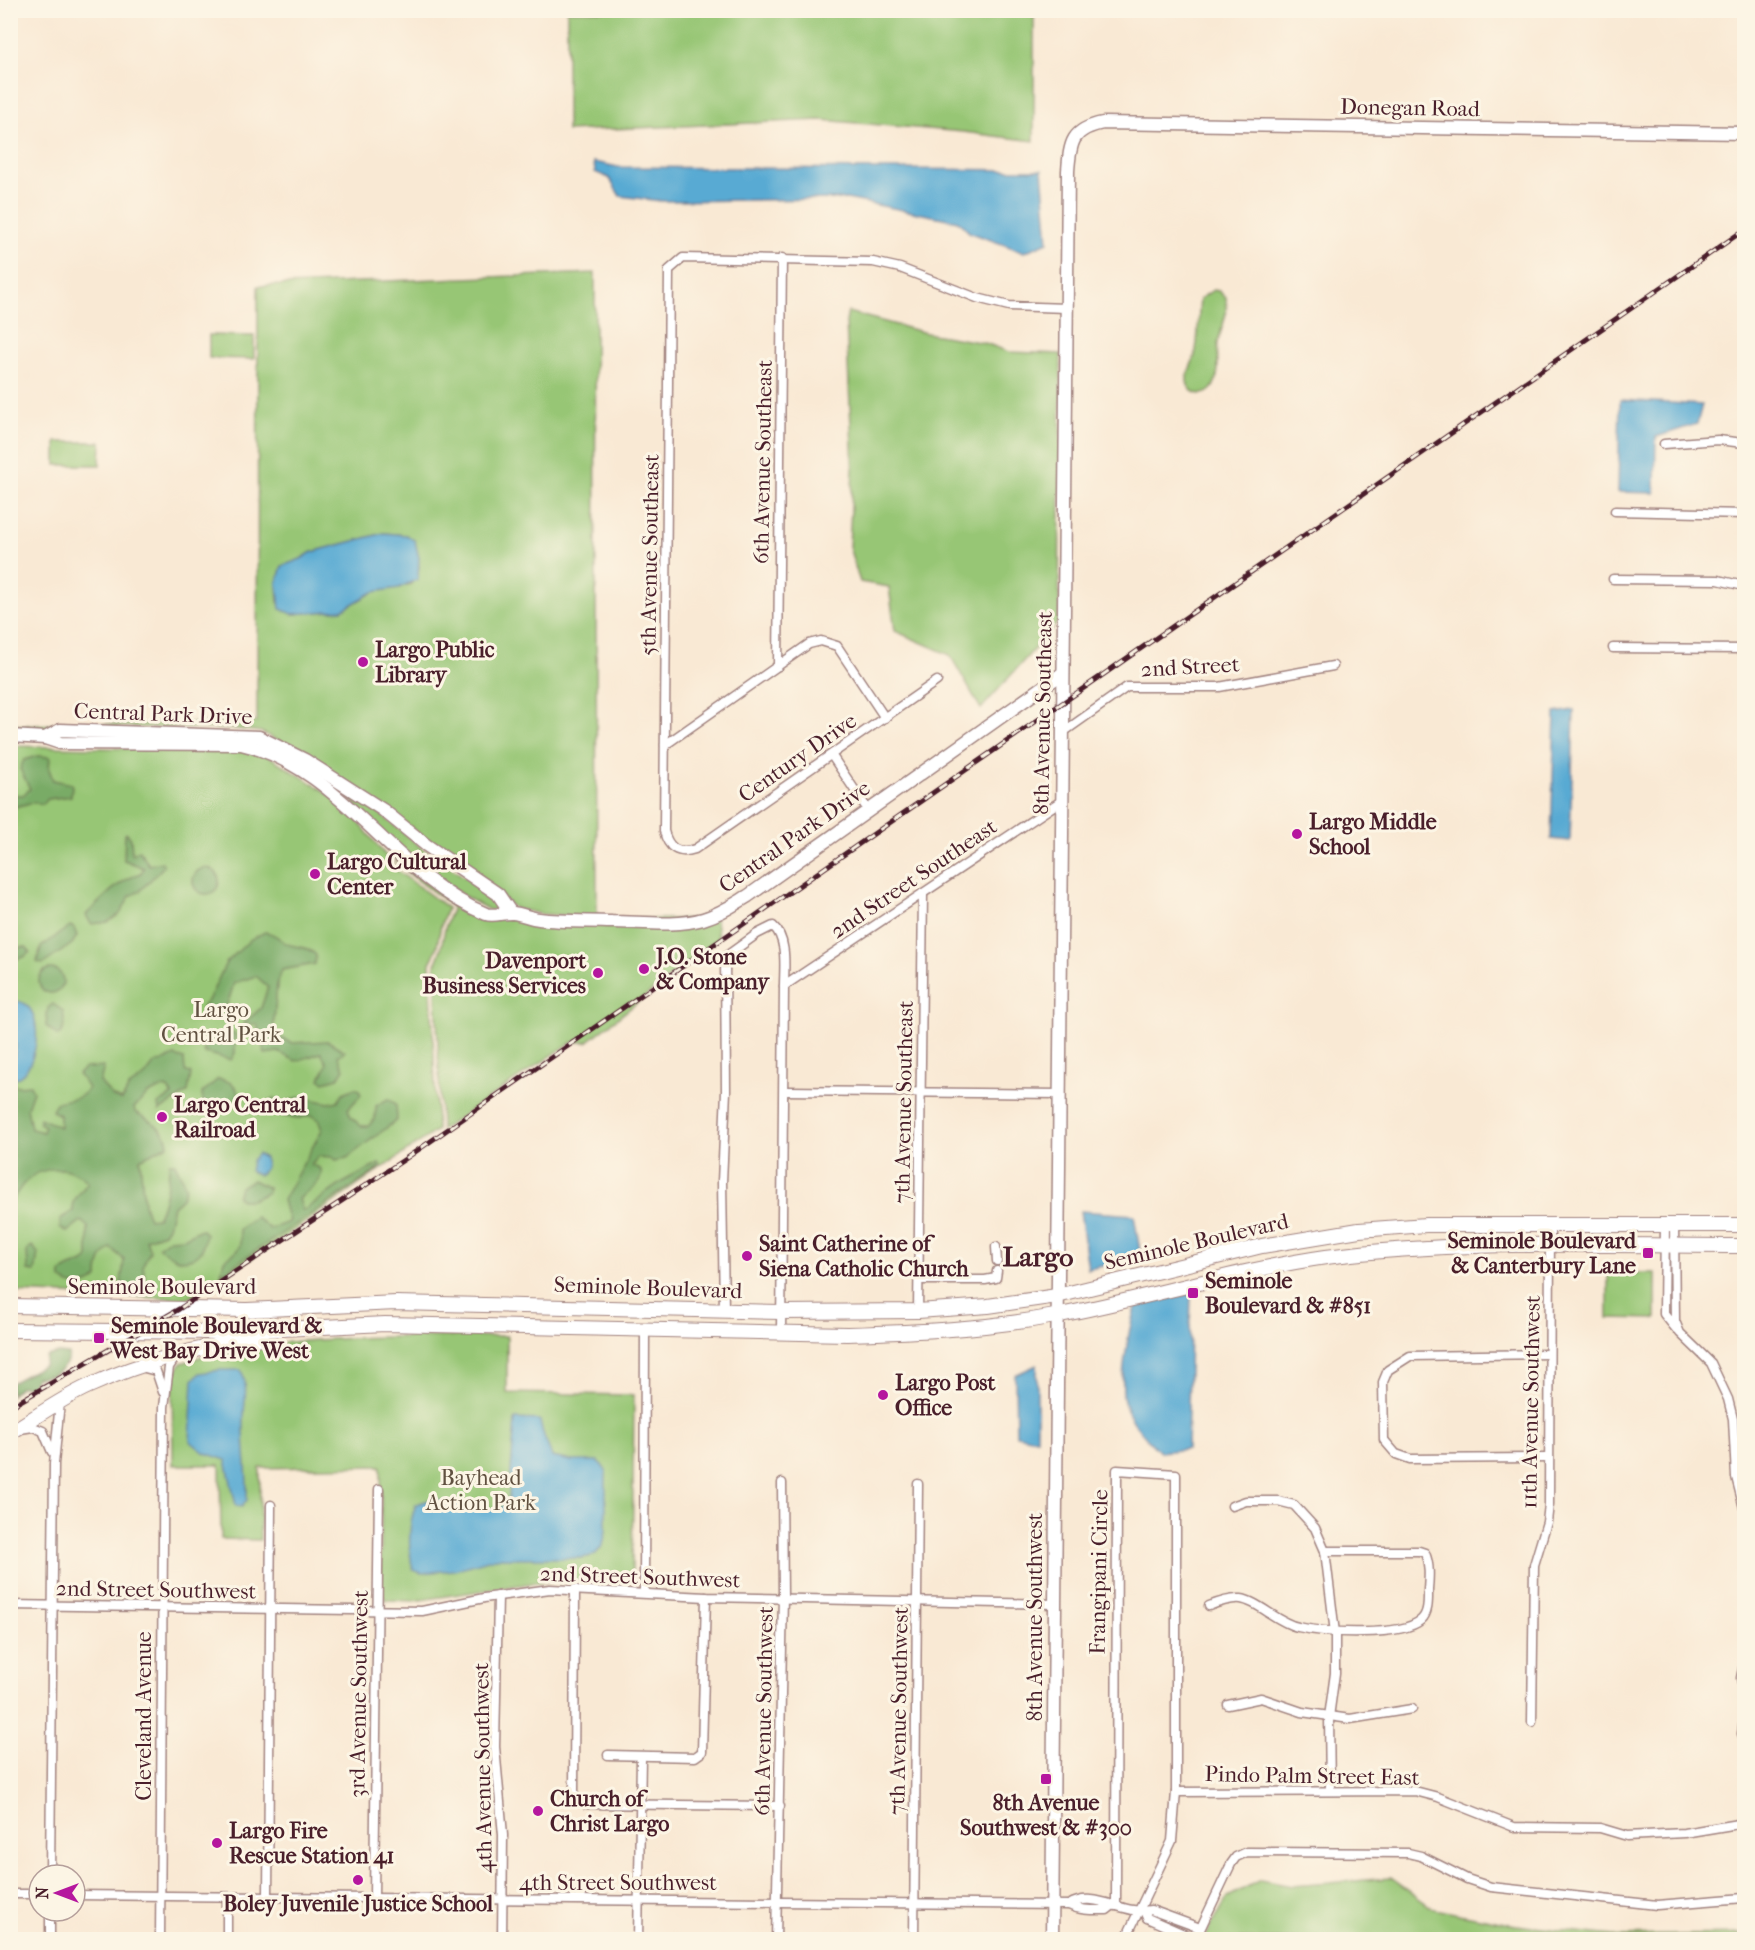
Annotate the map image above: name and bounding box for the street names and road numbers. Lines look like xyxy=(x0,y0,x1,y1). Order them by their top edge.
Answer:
street label: Donegan Road xyxy=(1340,94,1481,122)
street label: 6th Avenue Southeast xyxy=(748,359,778,564)
street label: 5th Avenue Southeast xyxy=(635,454,665,656)
street label: 8th Avenue Southeast xyxy=(1028,611,1058,815)
street label: 2nd Street xyxy=(1140,651,1240,683)
street label: Central Park Drive xyxy=(73,698,253,730)
street label: Century Drive xyxy=(734,707,862,808)
street label: Central Park Drive xyxy=(714,775,875,899)
street label: 2nd Street Southeast xyxy=(825,813,1002,944)
street label: 7th Avenue Southeast xyxy=(889,1000,919,1204)
street label: Seminole Boulevard xyxy=(1101,1208,1292,1276)
street label: Seminole Boulevard xyxy=(553,1272,744,1304)
street label: Seminole Boulevard xyxy=(68,1274,257,1300)
street label: 11th Avenue Southwest xyxy=(1516,1295,1546,1509)
street label: Frangipani Circle xyxy=(1085,1489,1113,1655)
street label: 8th Avenue Southwest xyxy=(1022,1512,1048,1721)
street label: 2nd Street Southwest xyxy=(539,1561,741,1593)
street label: 2nd Street Southwest xyxy=(55,1575,257,1605)
street label: 3rd Avenue Southwest xyxy=(344,1590,374,1798)
street label: 6th Avenue Southwest xyxy=(749,1606,779,1816)
street label: 7th Avenue Southwest xyxy=(884,1606,914,1815)
street label: Cleveland Avenue xyxy=(131,1631,157,1801)
street label: 4th Avenue Southwest xyxy=(468,1662,498,1874)
street label: Pindo Palm Street East xyxy=(1204,1761,1420,1791)
street label: 4th Street Southwest xyxy=(519,1870,717,1896)

